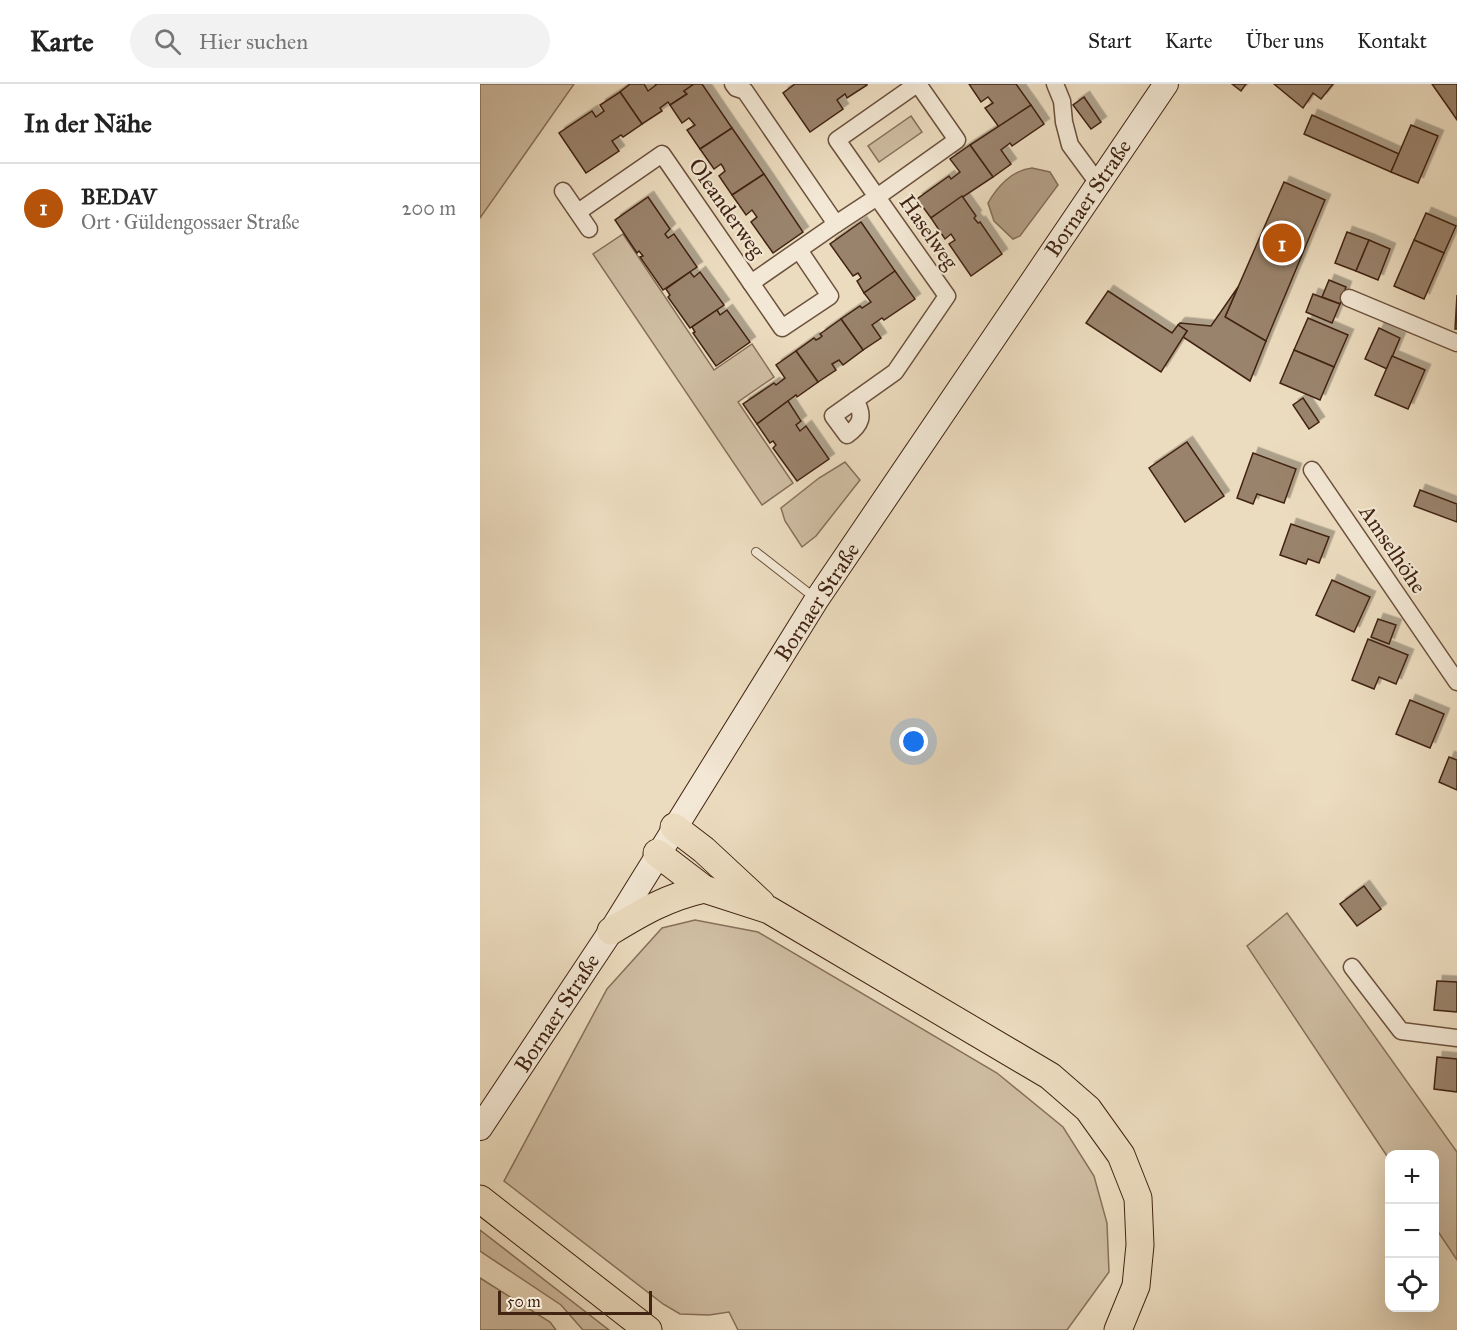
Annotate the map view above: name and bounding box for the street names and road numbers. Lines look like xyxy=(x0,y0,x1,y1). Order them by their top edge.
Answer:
street label: Bornaer Straße xyxy=(1039,134,1137,262)
street label: Oleanderweg xyxy=(683,153,772,264)
street label: Haselweg xyxy=(894,189,965,275)
street label: Amselhöhe xyxy=(1353,499,1432,598)
street label: Bornaer Straße xyxy=(769,538,865,666)
street label: Bornaer Straße xyxy=(509,949,605,1077)

